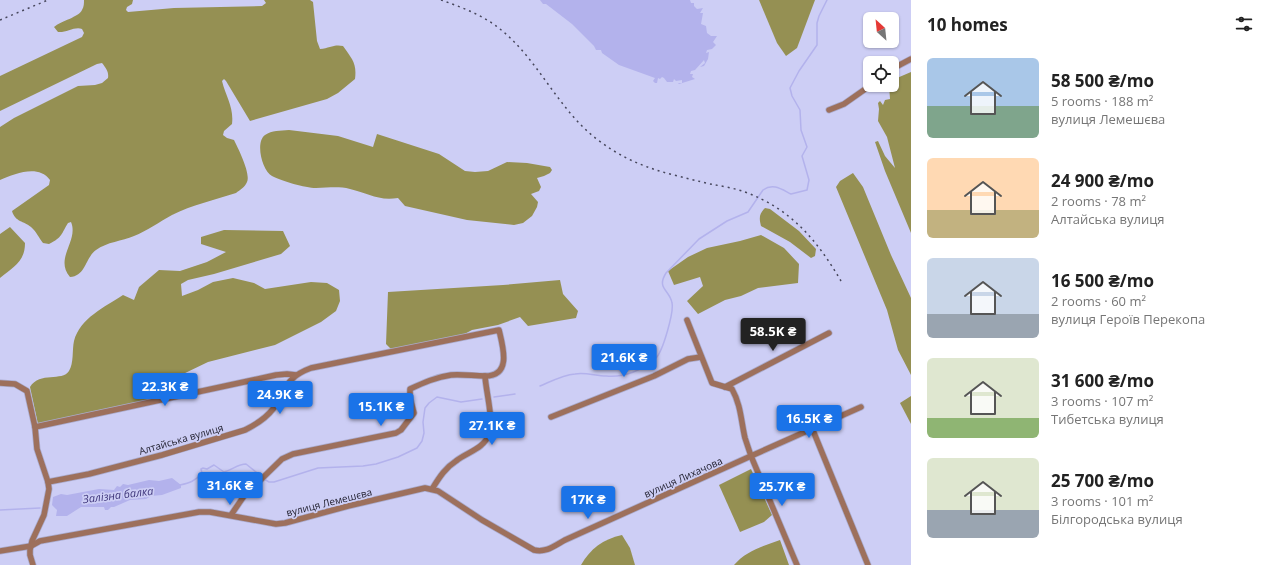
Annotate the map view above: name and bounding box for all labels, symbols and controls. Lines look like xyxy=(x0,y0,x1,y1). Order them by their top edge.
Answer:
north arrow xyxy=(863,12,899,48)
map controls xyxy=(863,12,899,92)
text: 10 homes xyxy=(927,13,1008,36)
icon: filters xyxy=(1233,13,1255,35)
button: locate xyxy=(863,56,899,92)
text: 58 500 ₴/mo xyxy=(1051,69,1154,92)
icon: home xyxy=(959,74,1007,122)
text: 5 rooms · 188 m² xyxy=(1051,92,1153,110)
text: вулиця Лемешєва xyxy=(1051,110,1165,128)
text: 24 900 ₴/mo xyxy=(1051,169,1154,192)
icon: home xyxy=(959,174,1007,222)
text: 2 rooms · 78 m² xyxy=(1051,192,1146,210)
text: Алтайська вулиця xyxy=(1051,210,1165,228)
text: 16 500 ₴/mo xyxy=(1051,269,1154,292)
icon: home xyxy=(959,274,1007,322)
text: 2 rooms · 60 m² xyxy=(1051,292,1146,310)
text: вулиця Героїв Перекопа xyxy=(1051,310,1205,328)
pin: 58.5K ₴ xyxy=(736,318,810,352)
text: 58.5K ₴ xyxy=(750,322,796,340)
pin: 21.6K ₴ xyxy=(587,344,661,378)
text: 21.6K ₴ xyxy=(601,348,647,366)
text: 31 600 ₴/mo xyxy=(1051,369,1154,392)
pin: 22.3K ₴ xyxy=(128,373,202,407)
icon: home xyxy=(959,374,1007,422)
text: 22.3K ₴ xyxy=(142,377,188,395)
pin: 24.9K ₴ xyxy=(243,381,317,415)
text: 24.9K ₴ xyxy=(257,385,303,403)
text: 3 rooms · 107 m² xyxy=(1051,392,1153,410)
pin: 15.1K ₴ xyxy=(344,393,418,427)
text: 15.1K ₴ xyxy=(358,397,404,415)
pin: 16.5K ₴ xyxy=(772,405,846,439)
text: 16.5K ₴ xyxy=(786,409,832,427)
text: Тибетська вулиця xyxy=(1051,410,1164,428)
pin: 27.1K ₴ xyxy=(455,412,529,446)
text: 27.1K ₴ xyxy=(469,416,515,434)
street label: Алтайська вулиця xyxy=(137,420,225,458)
street label: вулиця Лихачова xyxy=(641,453,725,501)
text: 25 700 ₴/mo xyxy=(1051,469,1154,492)
pin: 31.6K ₴ xyxy=(193,472,267,506)
pin: 25.7K ₴ xyxy=(745,473,819,507)
icon: home xyxy=(959,474,1007,522)
text: 31.6K ₴ xyxy=(207,476,253,494)
text: 25.7K ₴ xyxy=(759,477,805,495)
water label: Залізна балка xyxy=(81,483,154,506)
street label: вулиця Лемешєва xyxy=(285,485,373,519)
pin: 17K ₴ xyxy=(560,486,616,520)
text: 17K ₴ xyxy=(570,490,606,508)
text: 3 rooms · 101 m² xyxy=(1051,492,1153,510)
text: Білгородська вулиця xyxy=(1051,510,1183,528)

